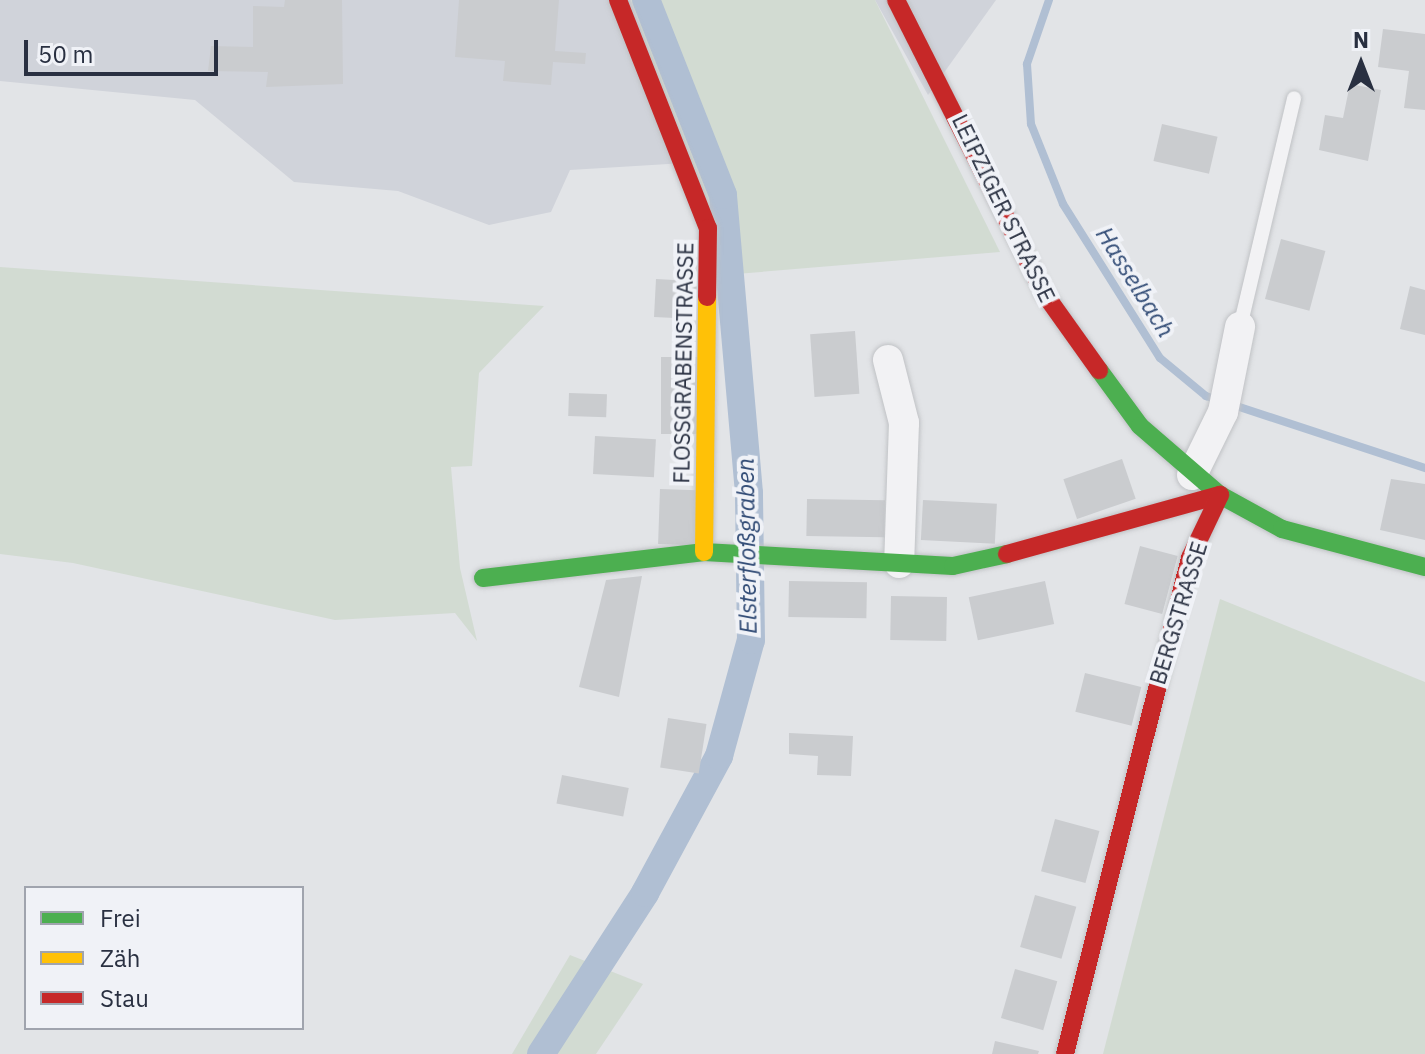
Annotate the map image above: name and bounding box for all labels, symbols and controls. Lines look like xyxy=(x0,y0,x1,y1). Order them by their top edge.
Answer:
scale bar xyxy=(28,24,222,74)
north arrow xyxy=(1321,24,1401,104)
text: N xyxy=(1353,25,1369,54)
text: 50 m xyxy=(38,38,93,70)
street label: LEIPZIGER STRASSE xyxy=(947,110,1061,306)
water label: Hasselbach xyxy=(1090,222,1180,342)
street label: FLOSSGRABENSTRASSE xyxy=(668,242,698,484)
water label: Elsterfloßgraben xyxy=(731,458,763,634)
street label: BERGSTRASSE xyxy=(1144,538,1212,688)
legend xyxy=(24,886,304,1030)
text: Frei xyxy=(100,902,141,934)
text: Zäh xyxy=(100,942,140,974)
text: Stau xyxy=(100,982,149,1014)

